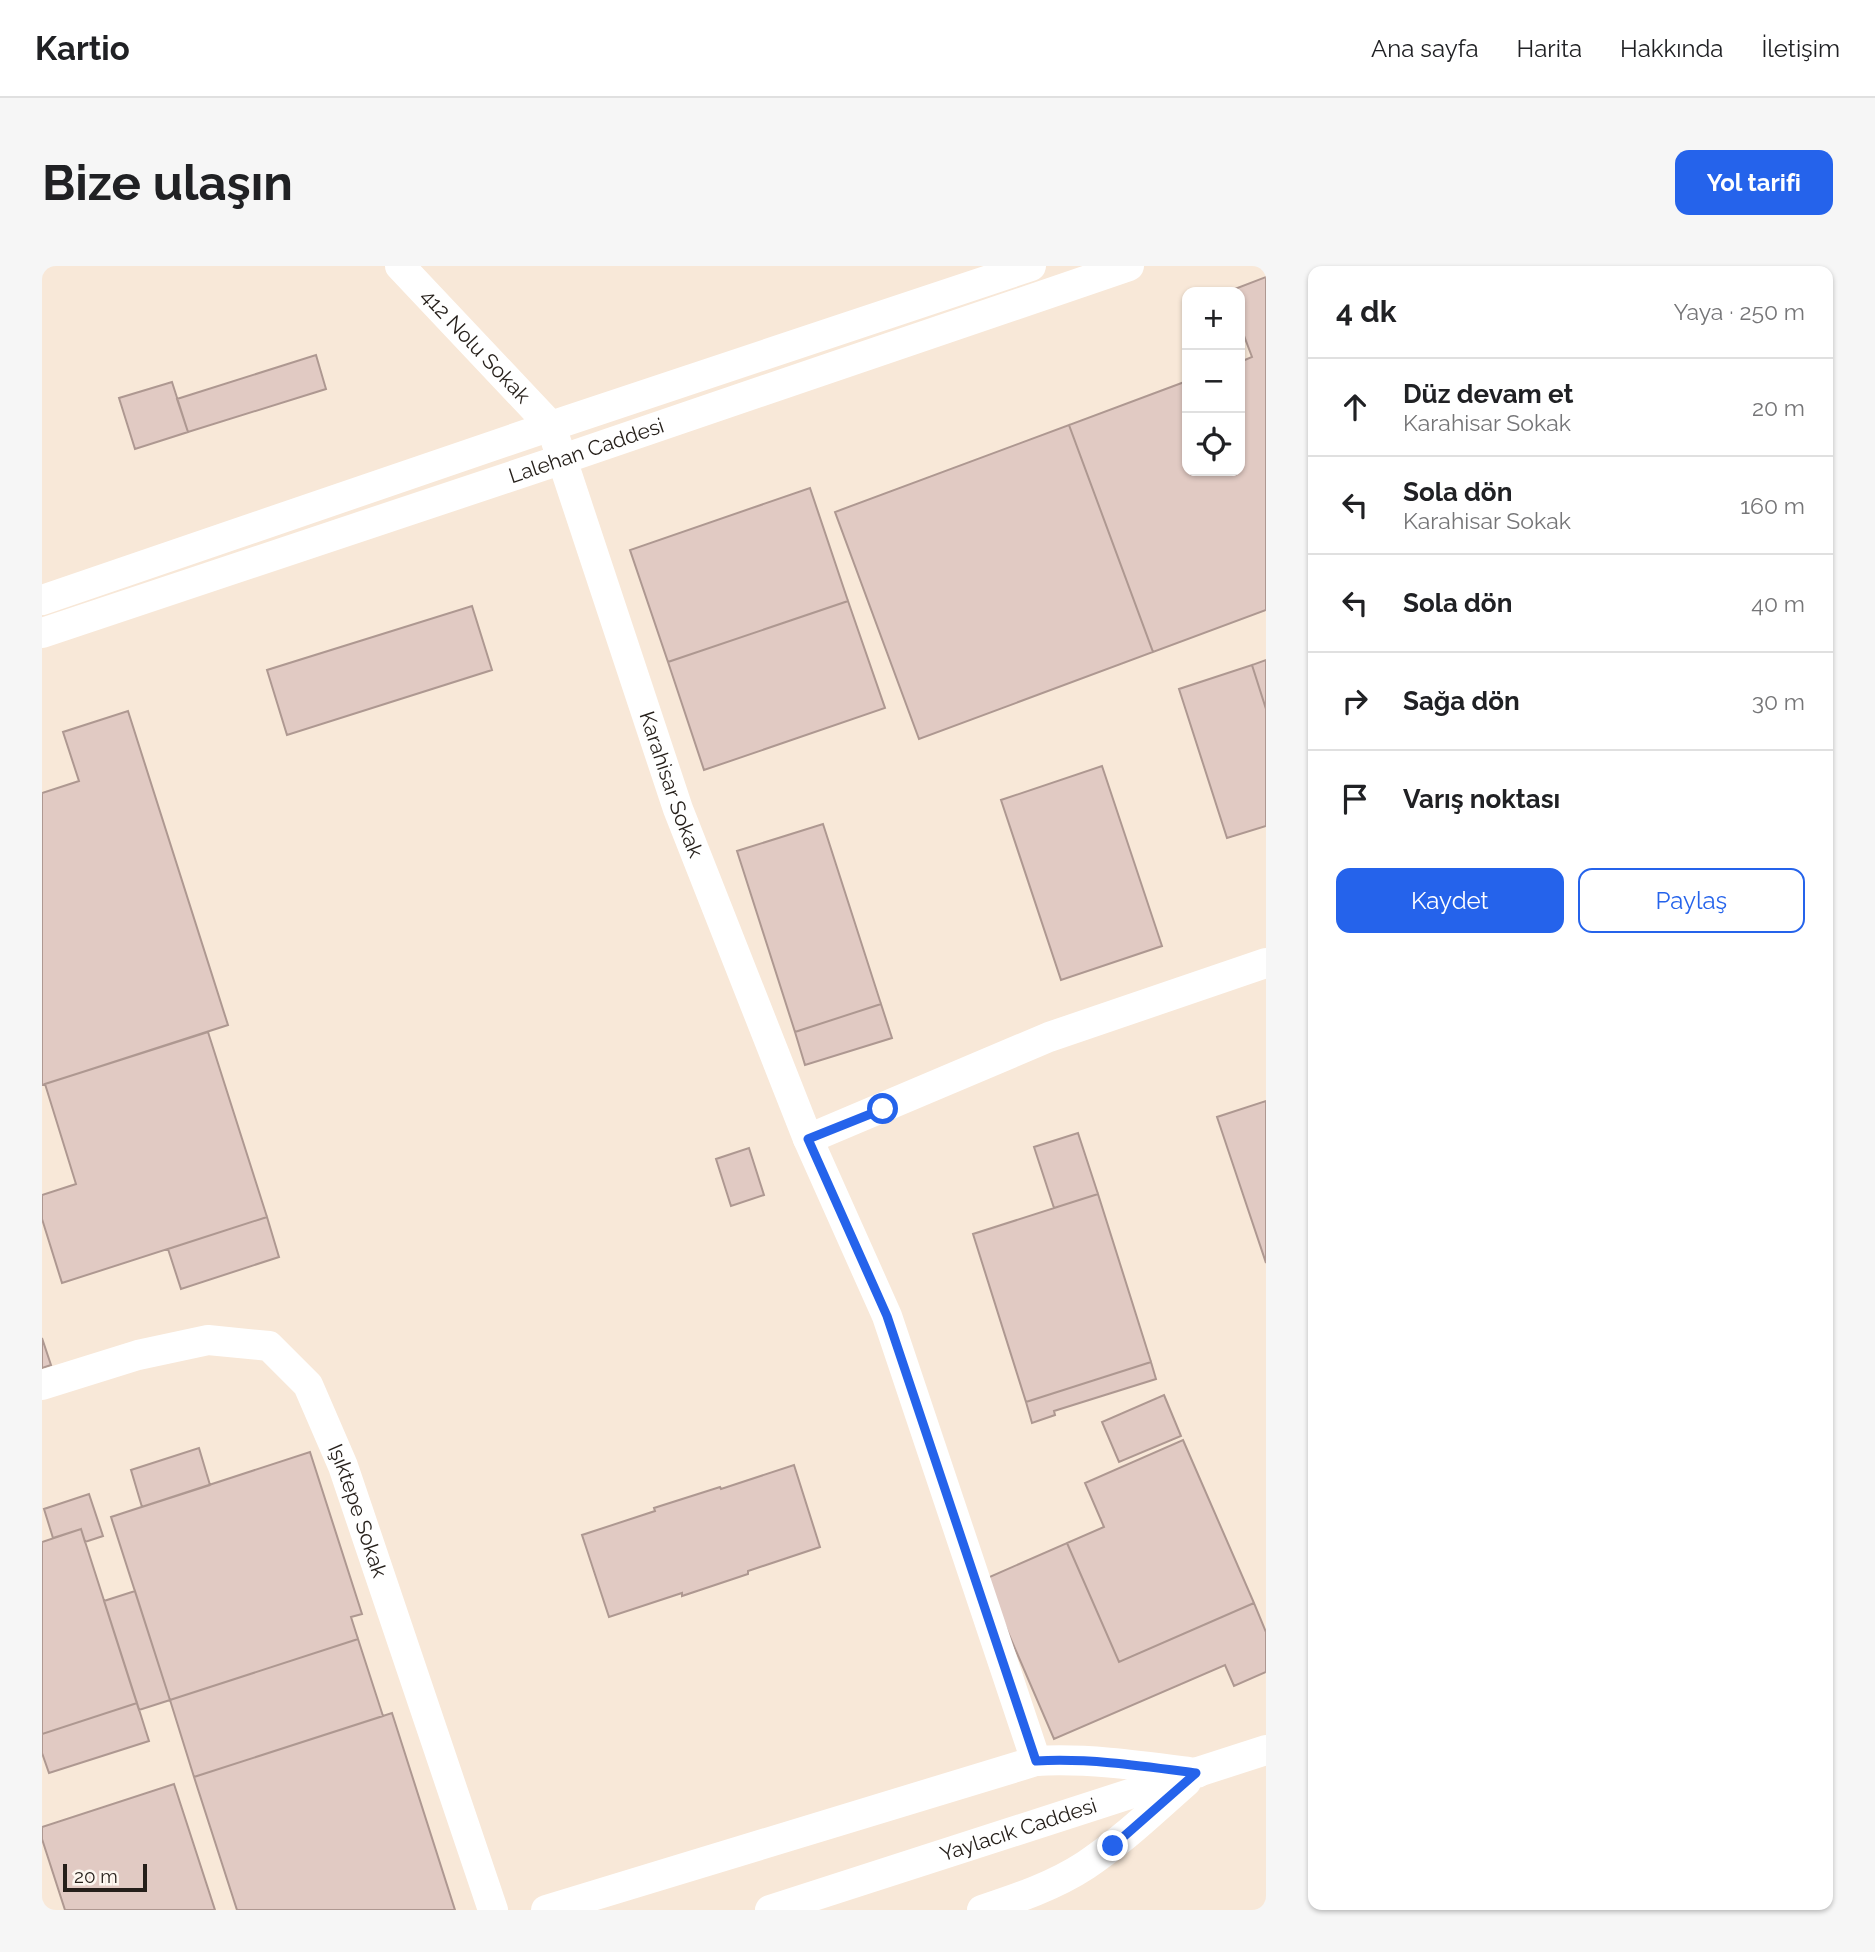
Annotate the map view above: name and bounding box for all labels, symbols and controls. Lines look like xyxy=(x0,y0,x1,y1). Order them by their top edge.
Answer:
text: Kartio xyxy=(35,29,130,68)
text: Ana sayfa xyxy=(1371,34,1479,63)
text: Harita xyxy=(1517,34,1582,63)
text: Hakkında xyxy=(1620,34,1723,63)
text: İletişim xyxy=(1761,34,1840,63)
button: Yol tarifi xyxy=(1675,150,1833,215)
text: Bize ulaşın xyxy=(42,154,293,211)
street label: 412 Nolu Sokak xyxy=(416,283,536,408)
map controls xyxy=(1182,287,1245,476)
button: + xyxy=(1182,287,1245,350)
text: 4 dk xyxy=(1336,294,1396,329)
text: Yaya · 250 m xyxy=(1674,298,1805,325)
button: − xyxy=(1182,350,1245,413)
text: Düz devam et xyxy=(1403,379,1573,409)
icon: ahead xyxy=(1336,388,1374,426)
text: 20 m xyxy=(1752,394,1805,421)
text: Karahisar Sokak xyxy=(1403,409,1571,436)
street label: Lalehan Caddesi xyxy=(505,413,667,488)
button: locate xyxy=(1182,413,1245,476)
text: Sola dön xyxy=(1403,477,1512,507)
icon: left xyxy=(1336,486,1374,524)
text: 160 m xyxy=(1740,492,1805,519)
text: Karahisar Sokak xyxy=(1403,507,1571,534)
icon: left xyxy=(1336,584,1374,622)
text: Sola dön xyxy=(1403,588,1512,618)
text: 40 m xyxy=(1751,590,1805,617)
icon: right xyxy=(1336,682,1374,720)
text: Sağa dön xyxy=(1403,686,1520,716)
text: 30 m xyxy=(1752,688,1805,715)
street label: Karahisar Sokak xyxy=(634,708,709,861)
icon: arrive xyxy=(1336,780,1374,818)
text: Varış noktası xyxy=(1403,784,1560,814)
button: Kaydet xyxy=(1336,868,1564,933)
button: Paylaş xyxy=(1578,868,1805,933)
route start xyxy=(867,1093,898,1124)
street label: Işıktepe Sokak xyxy=(323,1440,393,1581)
street label: Yaylacık Caddesi xyxy=(937,1792,1100,1866)
route end xyxy=(1097,1830,1128,1861)
scale bar xyxy=(63,1861,147,1893)
text: 20 m xyxy=(74,1865,118,1887)

